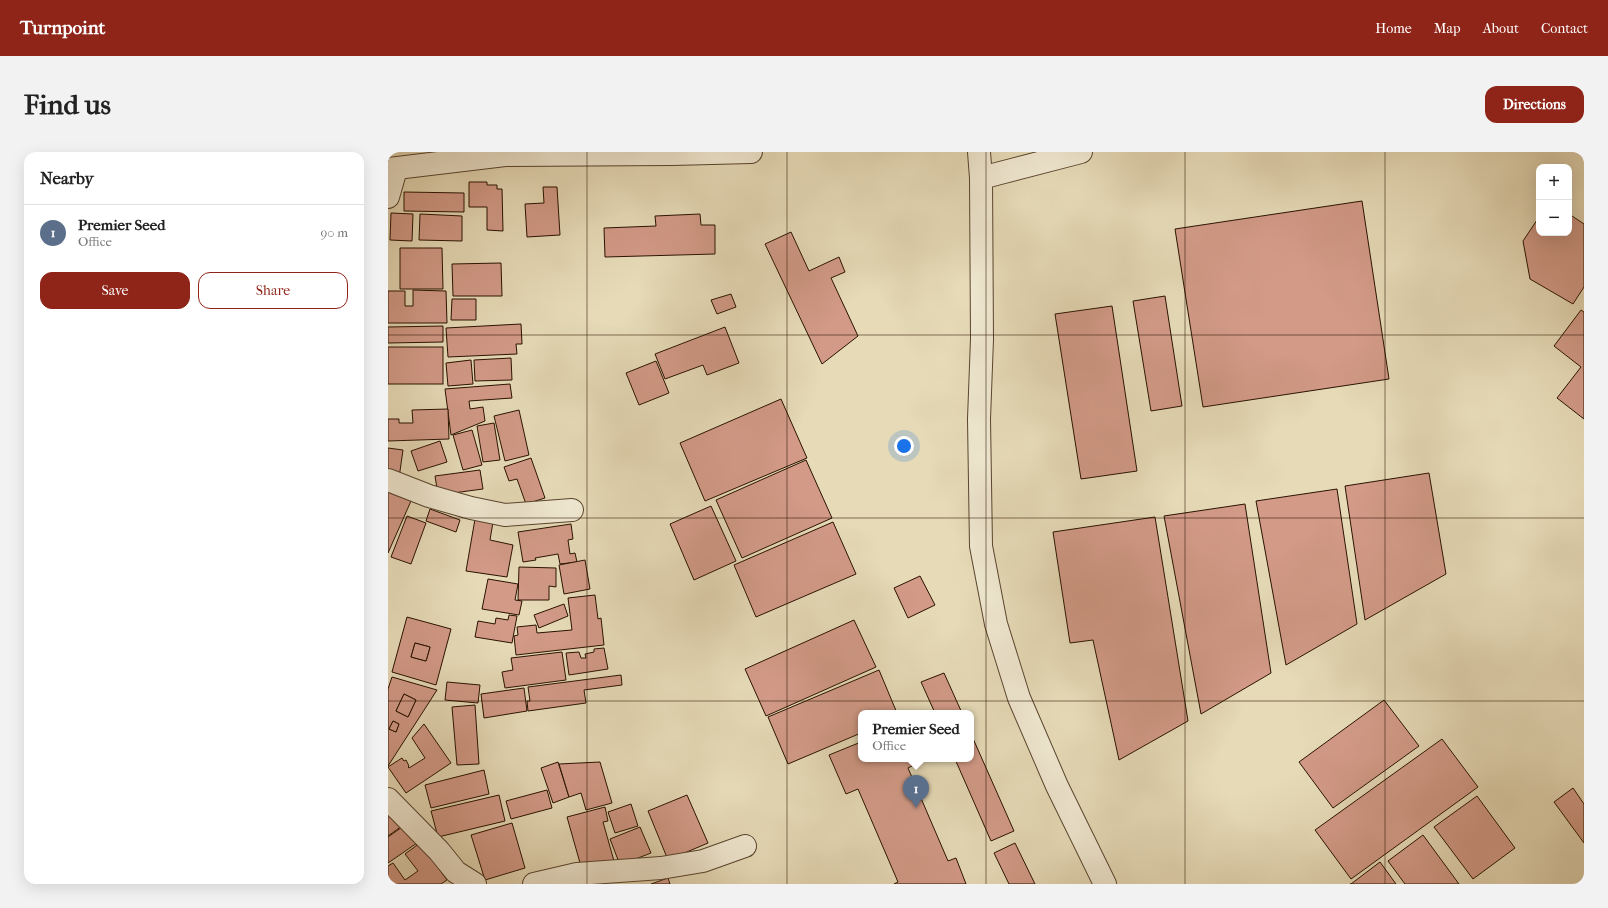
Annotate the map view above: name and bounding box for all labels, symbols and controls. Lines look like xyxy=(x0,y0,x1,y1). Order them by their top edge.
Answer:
text: Turnpoint xyxy=(20,17,105,39)
text: Home xyxy=(1375,20,1412,37)
text: Map xyxy=(1434,20,1461,37)
text: About xyxy=(1483,20,1519,37)
text: Contact xyxy=(1541,20,1588,37)
button: Directions xyxy=(1485,86,1584,123)
text: Find us xyxy=(24,88,111,121)
map controls xyxy=(1536,164,1572,236)
button: + xyxy=(1536,164,1572,200)
text: Nearby xyxy=(40,168,94,188)
button: − xyxy=(1536,200,1572,236)
text: Premier Seed xyxy=(78,216,165,234)
text: 1 xyxy=(51,225,55,240)
text: 90 m xyxy=(320,225,348,240)
text: Office xyxy=(78,234,112,249)
button: Save xyxy=(40,272,190,309)
button: Share xyxy=(198,272,348,309)
your location xyxy=(894,436,914,456)
popup xyxy=(858,710,974,762)
text: Premier Seed xyxy=(872,720,960,738)
text: Office xyxy=(872,738,906,753)
pin: 1 xyxy=(903,775,929,808)

